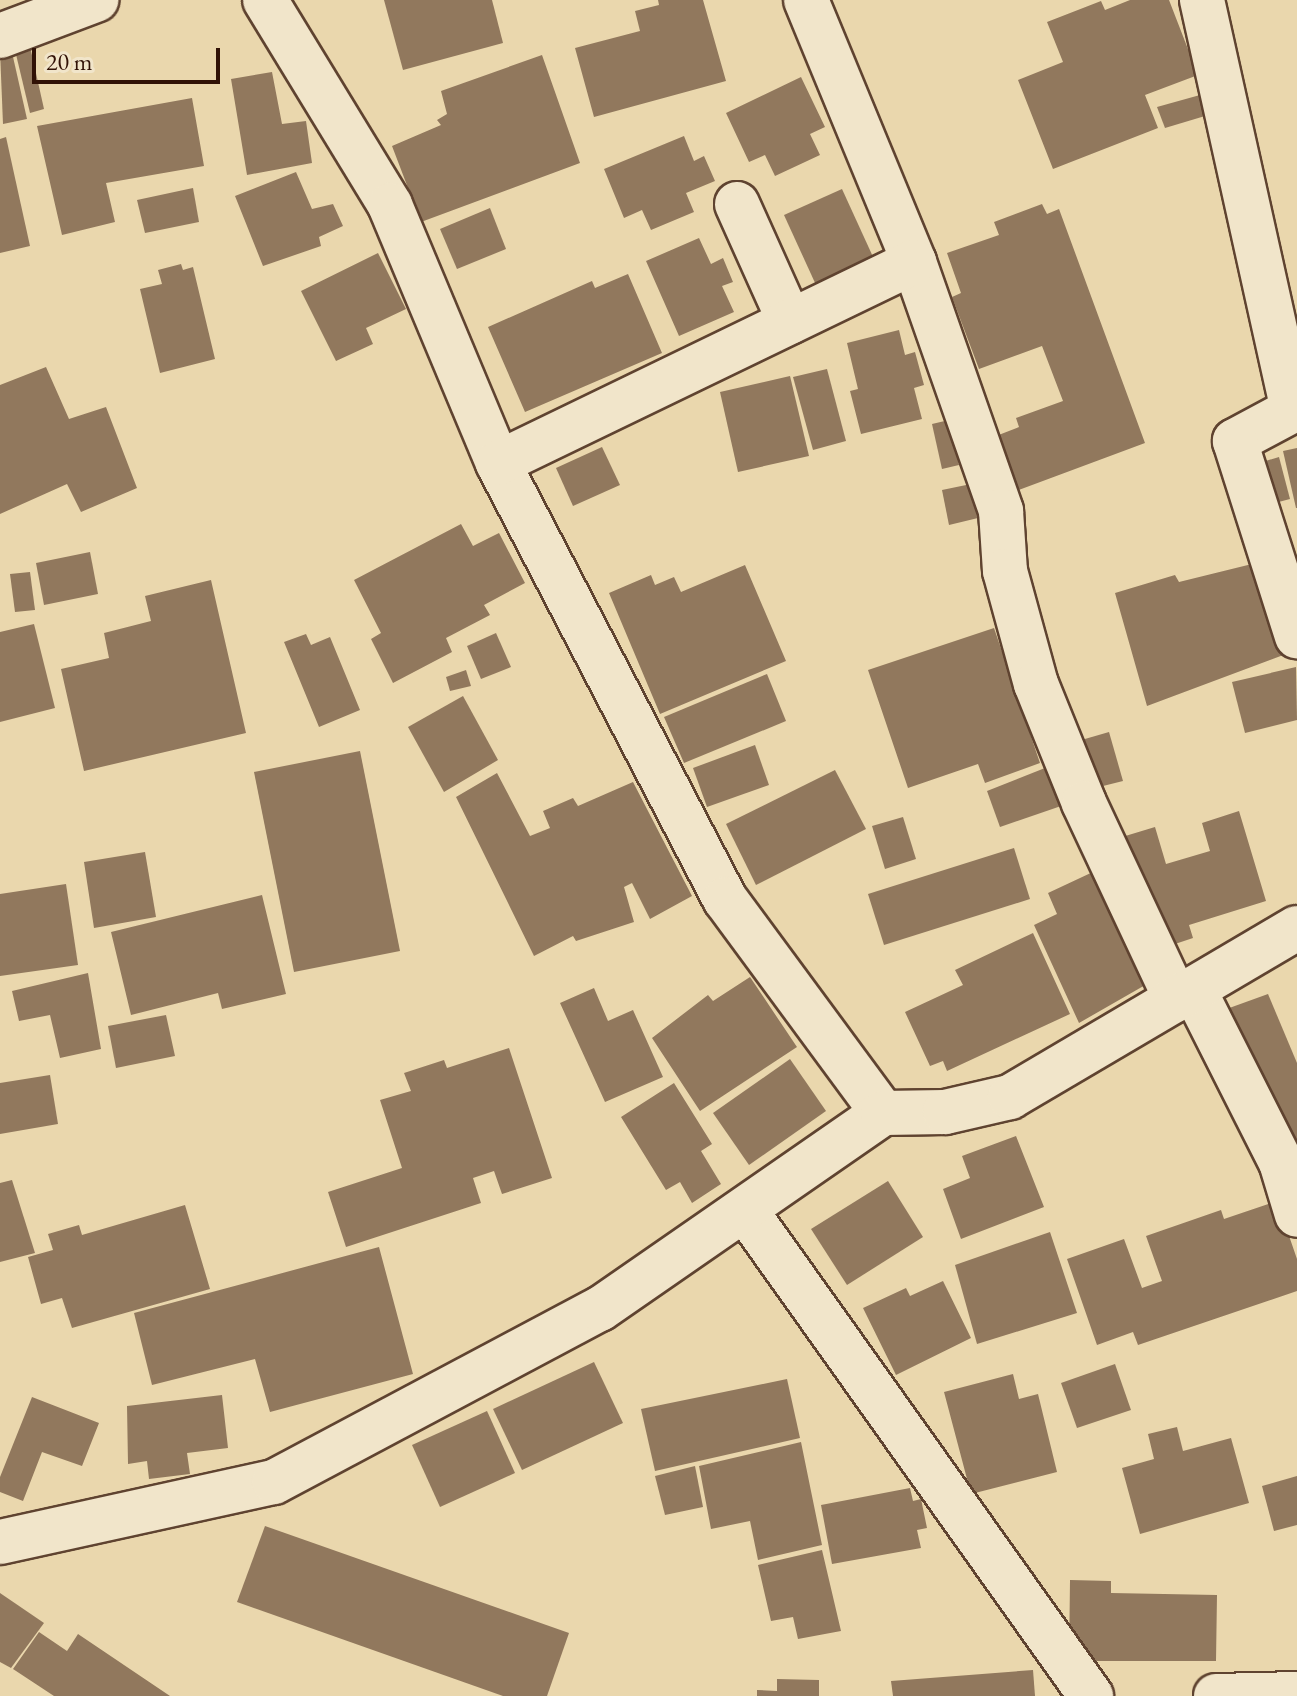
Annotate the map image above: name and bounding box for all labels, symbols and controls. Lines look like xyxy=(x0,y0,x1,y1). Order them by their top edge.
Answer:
scale bar xyxy=(36,32,224,82)
text: 20 m xyxy=(46,46,93,77)

